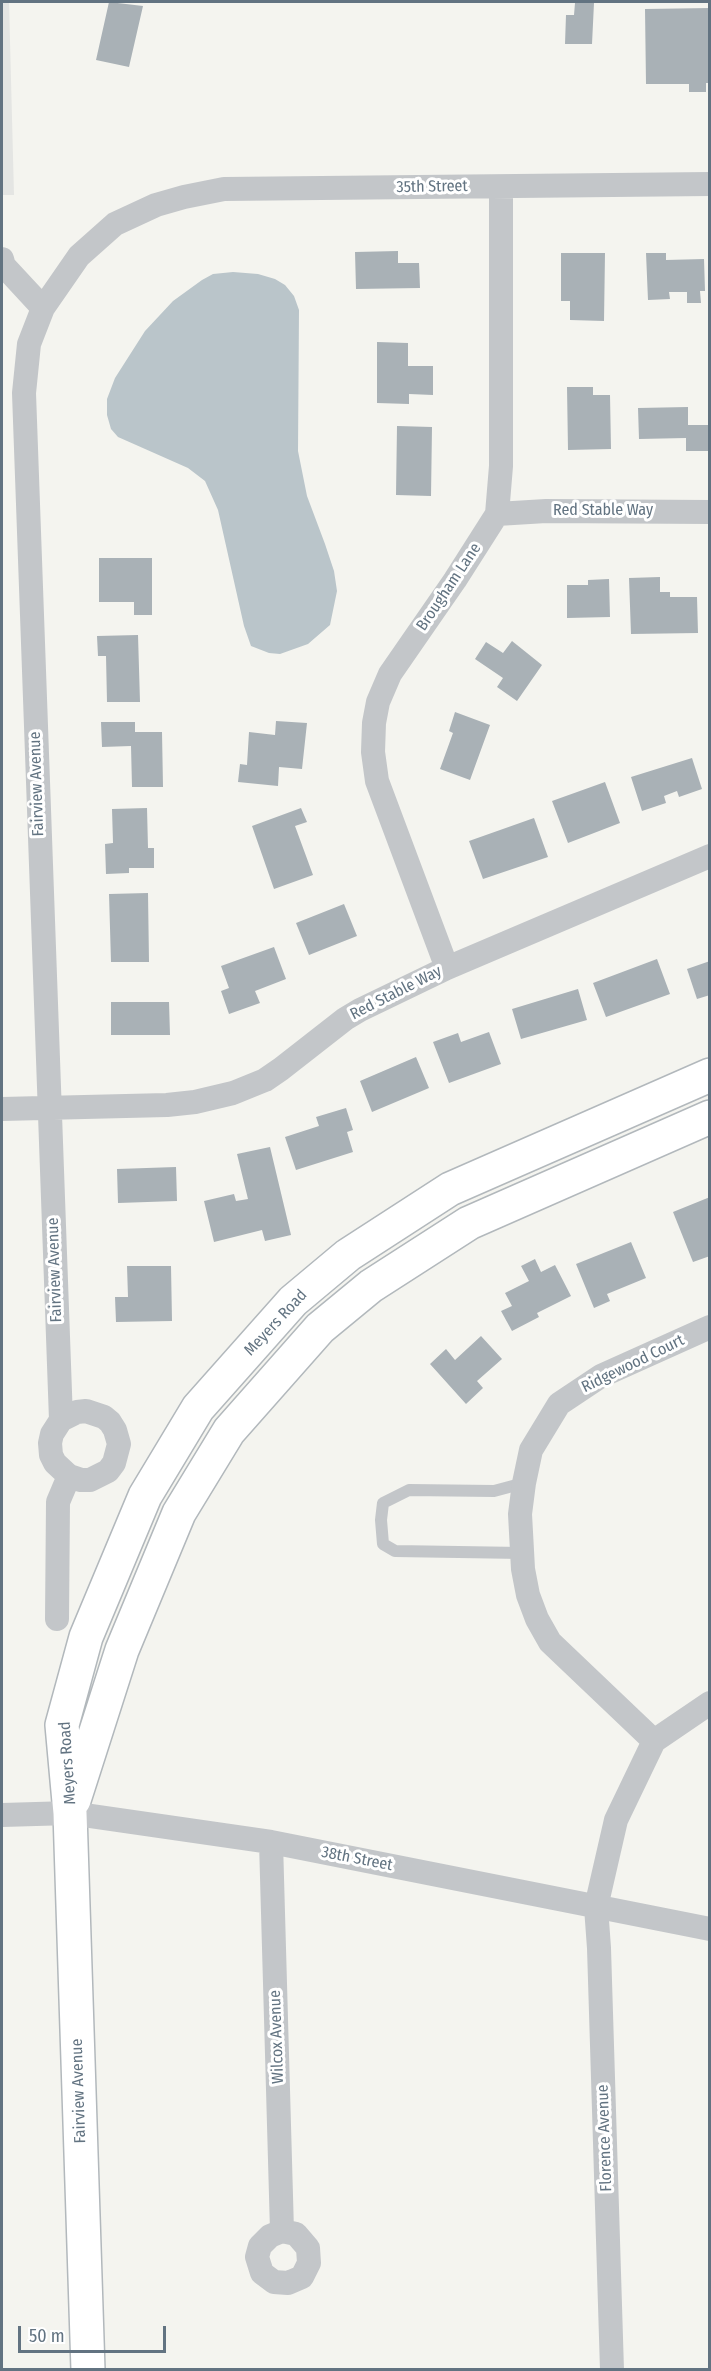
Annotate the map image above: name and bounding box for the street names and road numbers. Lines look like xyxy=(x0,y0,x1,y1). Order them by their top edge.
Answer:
street label: 35th Street xyxy=(396,177,468,197)
street label: Red Stable Way xyxy=(553,501,653,521)
street label: Brougham Lane xyxy=(413,539,485,635)
street label: Fairview Avenue xyxy=(26,731,48,837)
street label: Red Stable Way xyxy=(347,962,445,1024)
street label: Fairview Avenue xyxy=(44,1217,66,1323)
street label: Meyers Road xyxy=(241,1286,311,1360)
street label: Ridgewood Court xyxy=(579,1331,687,1397)
street label: Meyers Road xyxy=(56,1721,80,1805)
street label: 38th Street xyxy=(320,1843,394,1875)
street label: Wilcox Avenue xyxy=(266,1990,288,2084)
street label: Fairview Avenue xyxy=(68,2038,90,2144)
street label: Florence Avenue xyxy=(594,2084,616,2192)

